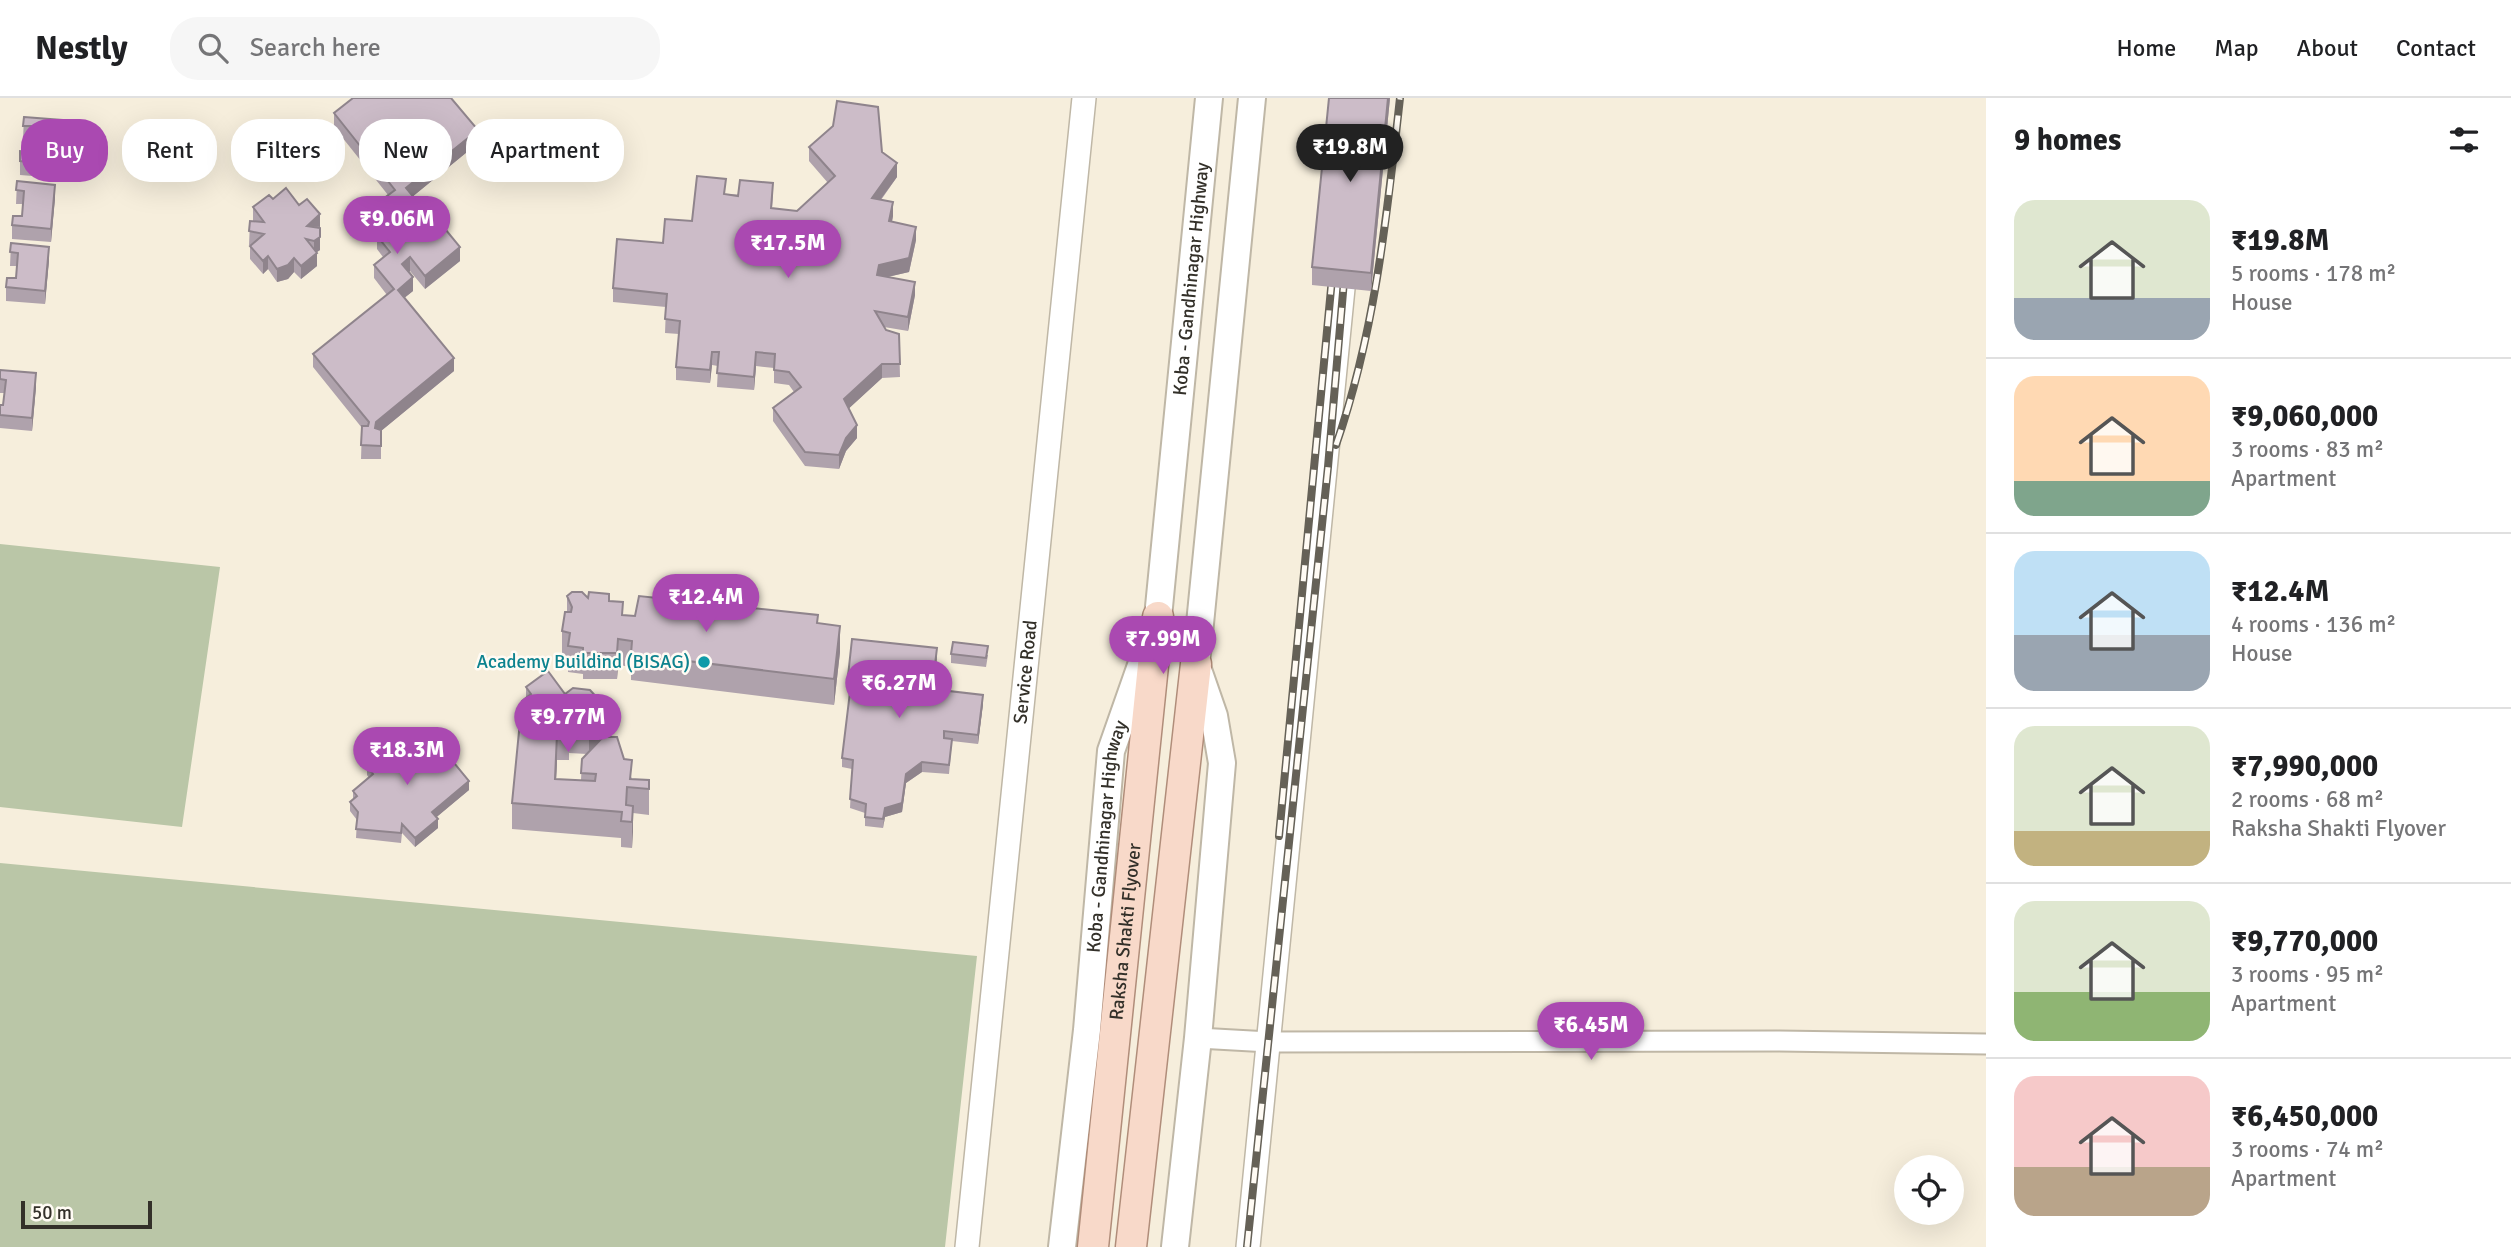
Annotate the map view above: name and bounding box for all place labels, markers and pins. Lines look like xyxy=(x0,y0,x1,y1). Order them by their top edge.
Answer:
pin: ₹19.8M xyxy=(1293,125,1407,184)
pin: ₹9.06M xyxy=(340,197,454,256)
pin: ₹17.5M xyxy=(731,220,845,280)
pin: ₹12.4M xyxy=(649,574,763,634)
pin: ₹7.99M xyxy=(1106,616,1220,676)
place label: Academy Buildind (BISAG) xyxy=(477,650,690,674)
marker: Academy Buildind (BISAG) xyxy=(696,654,712,670)
pin: ₹6.27M xyxy=(842,660,956,720)
pin: ₹9.77M xyxy=(511,694,625,754)
pin: ₹18.3M xyxy=(350,728,464,787)
pin: ₹6.45M xyxy=(1534,1002,1648,1062)

